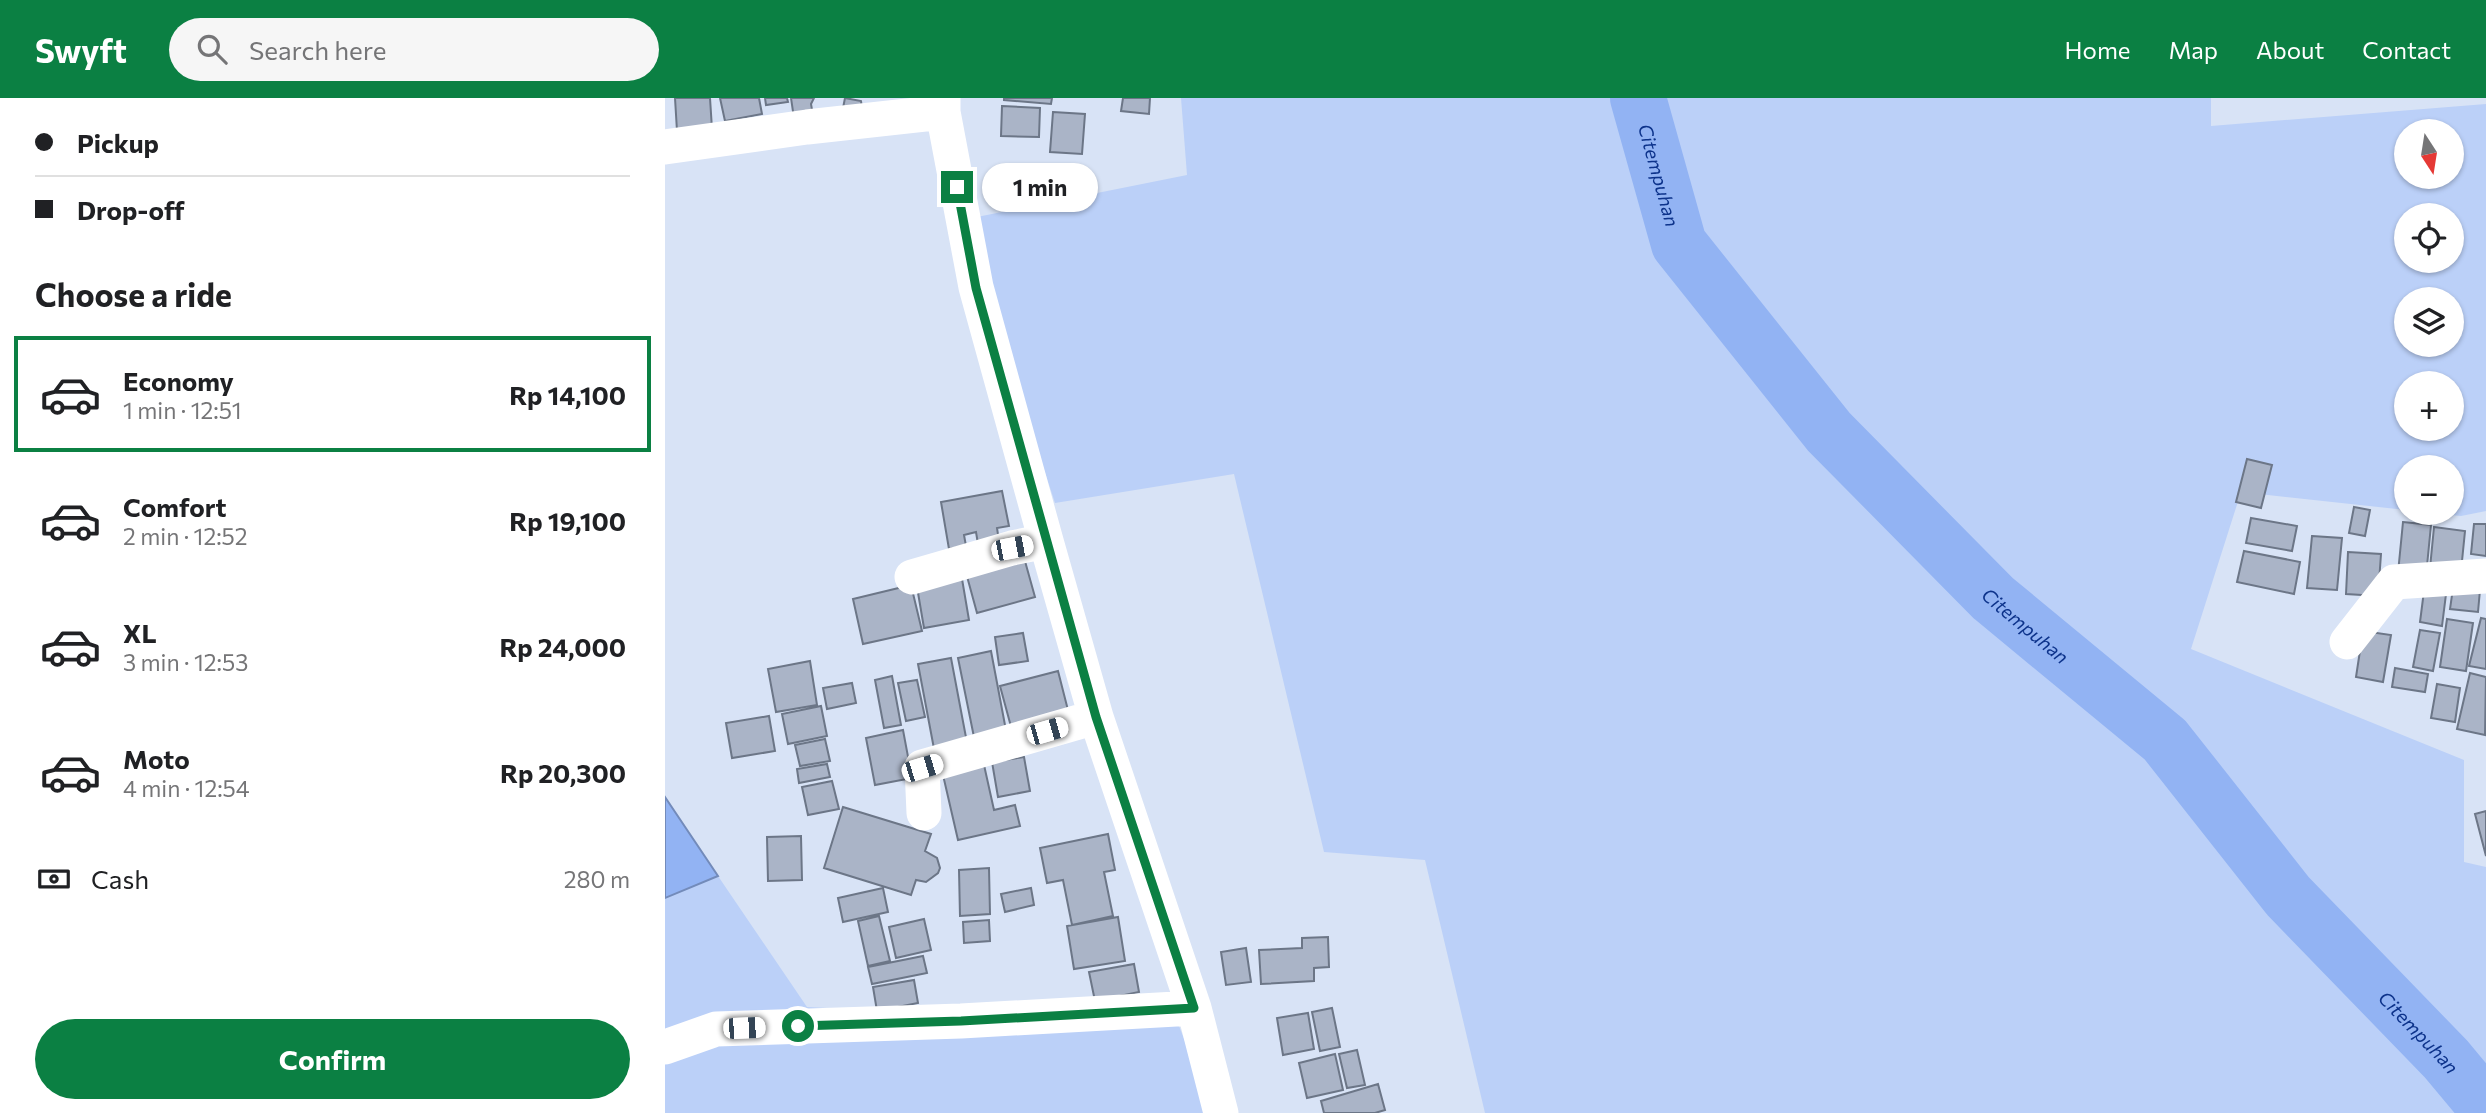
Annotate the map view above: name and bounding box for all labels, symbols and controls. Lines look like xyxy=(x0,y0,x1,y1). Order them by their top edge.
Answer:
search box xyxy=(169,18,659,81)
text: Swyft xyxy=(35,29,127,70)
icon: search xyxy=(193,30,231,68)
text: Search here xyxy=(249,34,386,65)
text: Home xyxy=(2065,35,2131,64)
text: Map xyxy=(2169,35,2218,64)
text: About xyxy=(2256,35,2324,64)
text: Contact xyxy=(2362,35,2451,64)
north arrow xyxy=(2394,119,2464,189)
map controls xyxy=(2394,119,2464,525)
water label: Citempuhan xyxy=(1634,121,1685,229)
text: Pickup xyxy=(77,127,159,158)
callout: 1 min xyxy=(981,162,1097,212)
route end xyxy=(941,171,973,203)
text: 1 min xyxy=(1013,173,1067,201)
text: Drop-off xyxy=(77,194,184,225)
button: locate xyxy=(2394,203,2464,273)
text: Choose a ride xyxy=(35,274,232,314)
button: layers xyxy=(2394,287,2464,357)
icon: car xyxy=(39,363,102,426)
text: Economy xyxy=(123,365,234,396)
button: + xyxy=(2394,371,2464,441)
text: Rp 14,100 xyxy=(509,379,626,410)
text: 1 min · 12:51 xyxy=(123,396,242,424)
button: − xyxy=(2394,455,2464,525)
icon: car xyxy=(39,489,102,552)
text: Comfort xyxy=(123,491,226,522)
text: Rp 19,100 xyxy=(509,505,626,536)
text: 2 min · 12:52 xyxy=(123,522,248,550)
car xyxy=(990,534,1035,562)
water label: Citempuhan xyxy=(1978,583,2074,668)
icon: car xyxy=(39,615,102,678)
text: XL xyxy=(123,617,157,648)
text: Rp 24,000 xyxy=(499,631,626,662)
text: 3 min · 12:53 xyxy=(123,648,248,676)
car xyxy=(1024,715,1071,747)
icon: car xyxy=(39,741,102,804)
text: Moto xyxy=(123,743,190,774)
car xyxy=(899,752,946,784)
text: Rp 20,300 xyxy=(500,757,626,788)
text: 4 min · 12:54 xyxy=(123,774,250,802)
icon: cash xyxy=(35,860,73,898)
text: Cash xyxy=(91,863,149,894)
text: 280 m xyxy=(564,865,630,893)
water label: Citempuhan xyxy=(2374,986,2464,1078)
route start xyxy=(782,1010,814,1042)
car xyxy=(723,1017,766,1039)
button: Confirm xyxy=(35,1019,630,1099)

